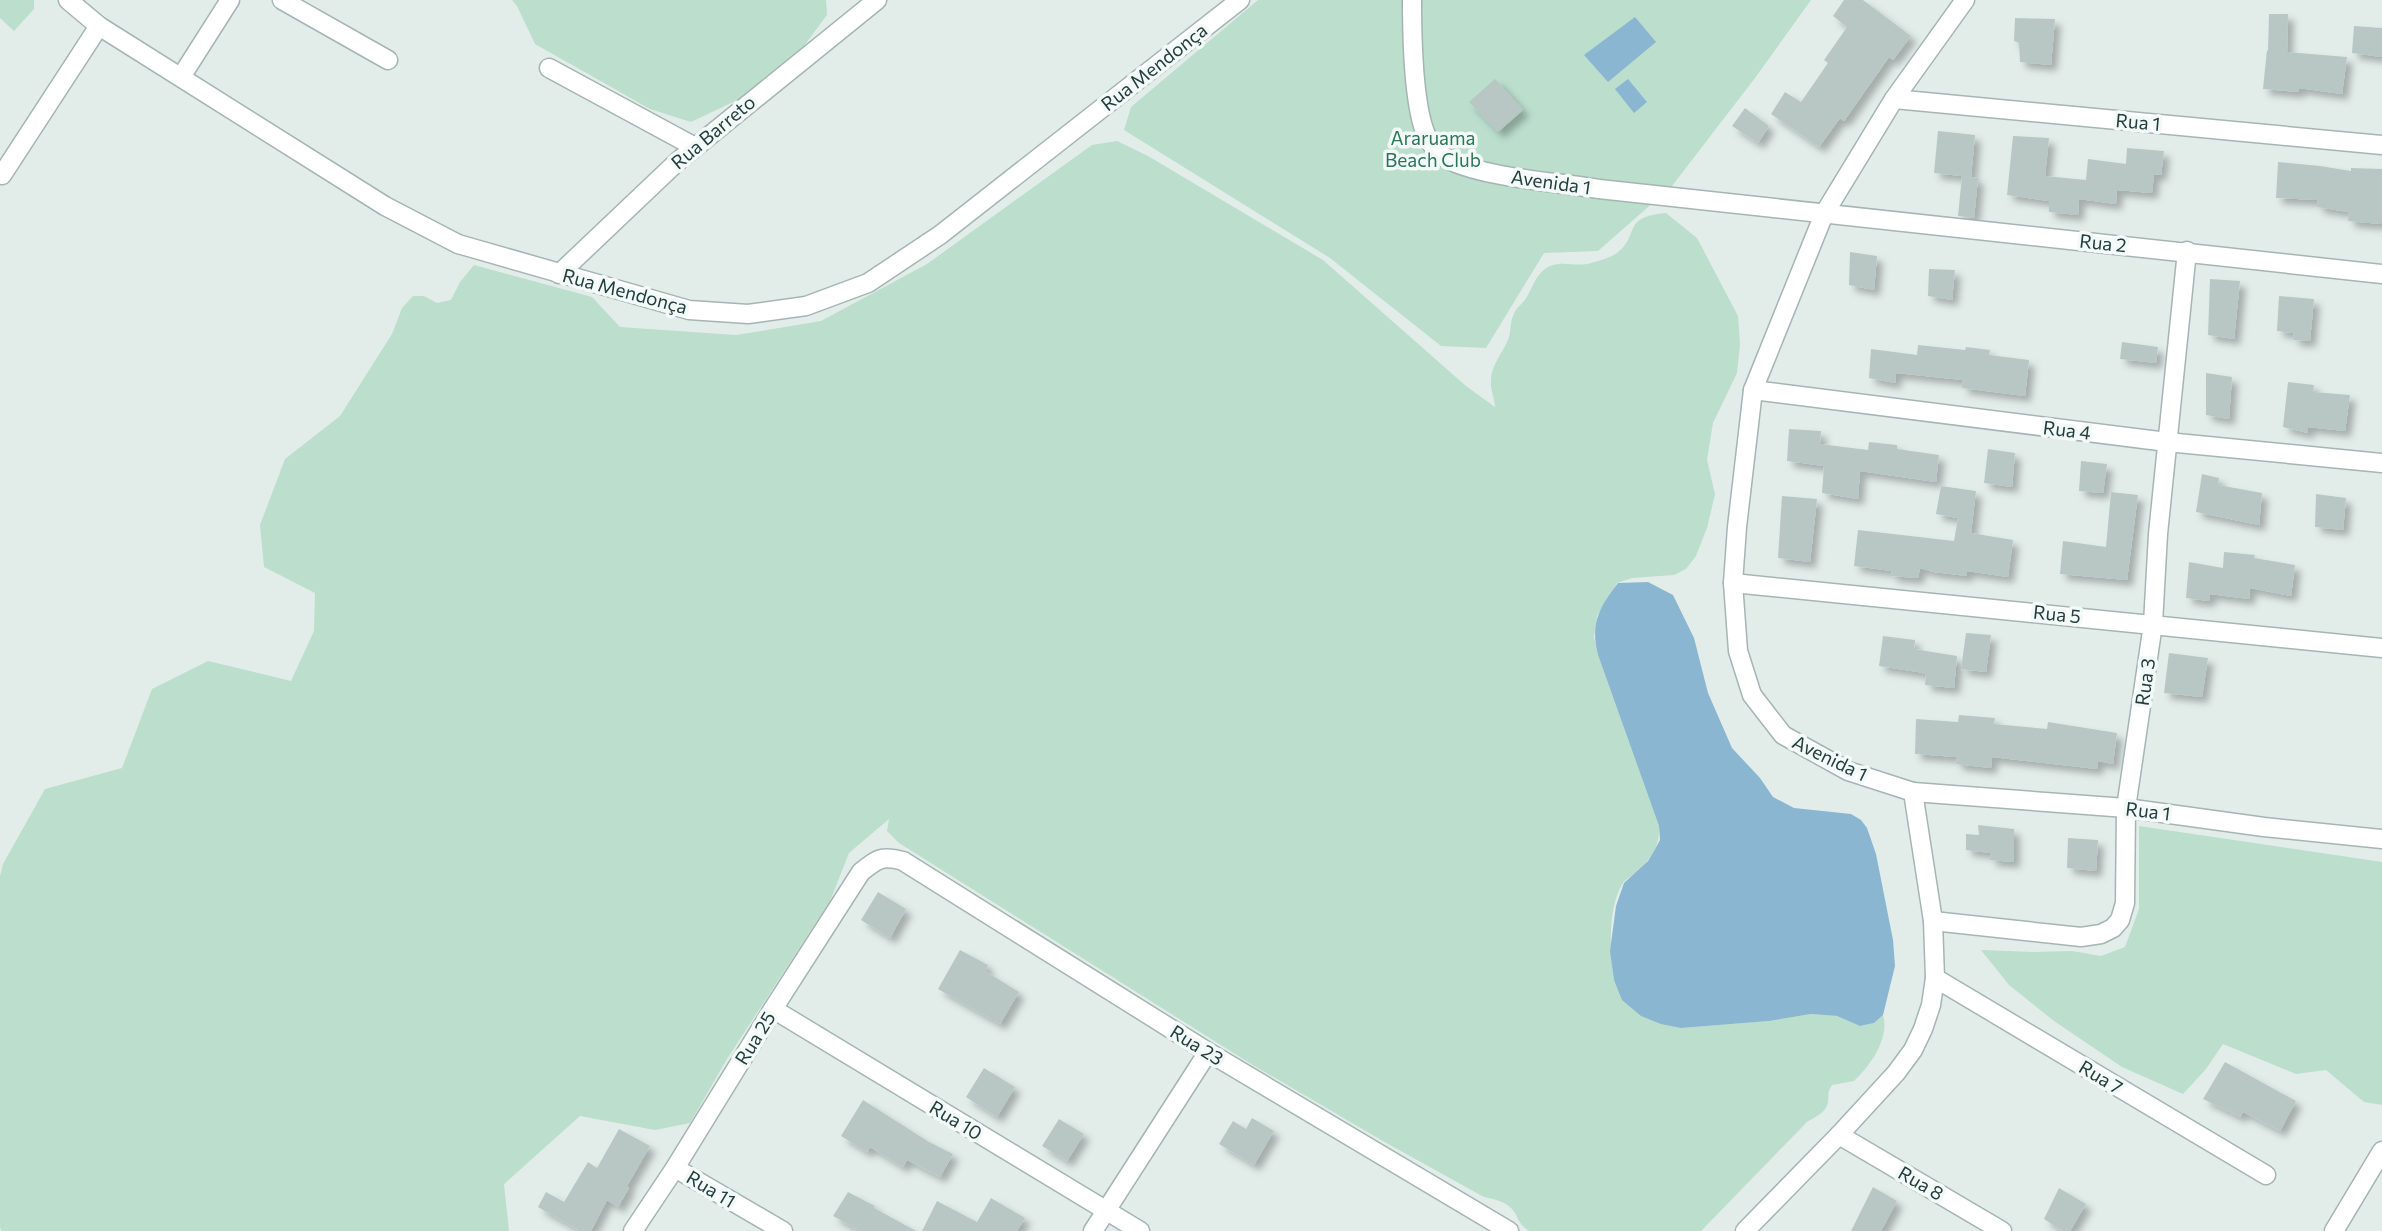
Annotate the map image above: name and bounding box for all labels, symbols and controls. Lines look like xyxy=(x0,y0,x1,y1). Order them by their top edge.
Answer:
street label: Rua Mendonça xyxy=(1096,18,1211,115)
street label: Rua Barreto xyxy=(666,90,759,173)
street label: Rua 1 xyxy=(2115,108,2161,135)
park label: Araruama Beach Club xyxy=(1385,126,1481,171)
street label: Avenida 1 xyxy=(1510,165,1592,198)
street label: Rua 2 xyxy=(2078,229,2128,256)
street label: Rua Mendonça xyxy=(560,263,690,318)
street label: Rua 4 xyxy=(2042,415,2092,444)
street label: Rua 5 xyxy=(2032,600,2082,627)
street label: Rua 3 xyxy=(2130,657,2159,707)
street label: Avenida 1 xyxy=(1789,730,1871,785)
street label: Rua 1 xyxy=(2124,796,2172,825)
street label: Rua 25 xyxy=(729,1007,780,1069)
street label: Rua 23 xyxy=(1166,1019,1228,1070)
street label: Rua 7 xyxy=(2075,1055,2127,1098)
street label: Rua 10 xyxy=(926,1095,987,1144)
street label: Rua 8 xyxy=(1895,1161,1948,1205)
street label: Rua 11 xyxy=(683,1165,740,1212)

